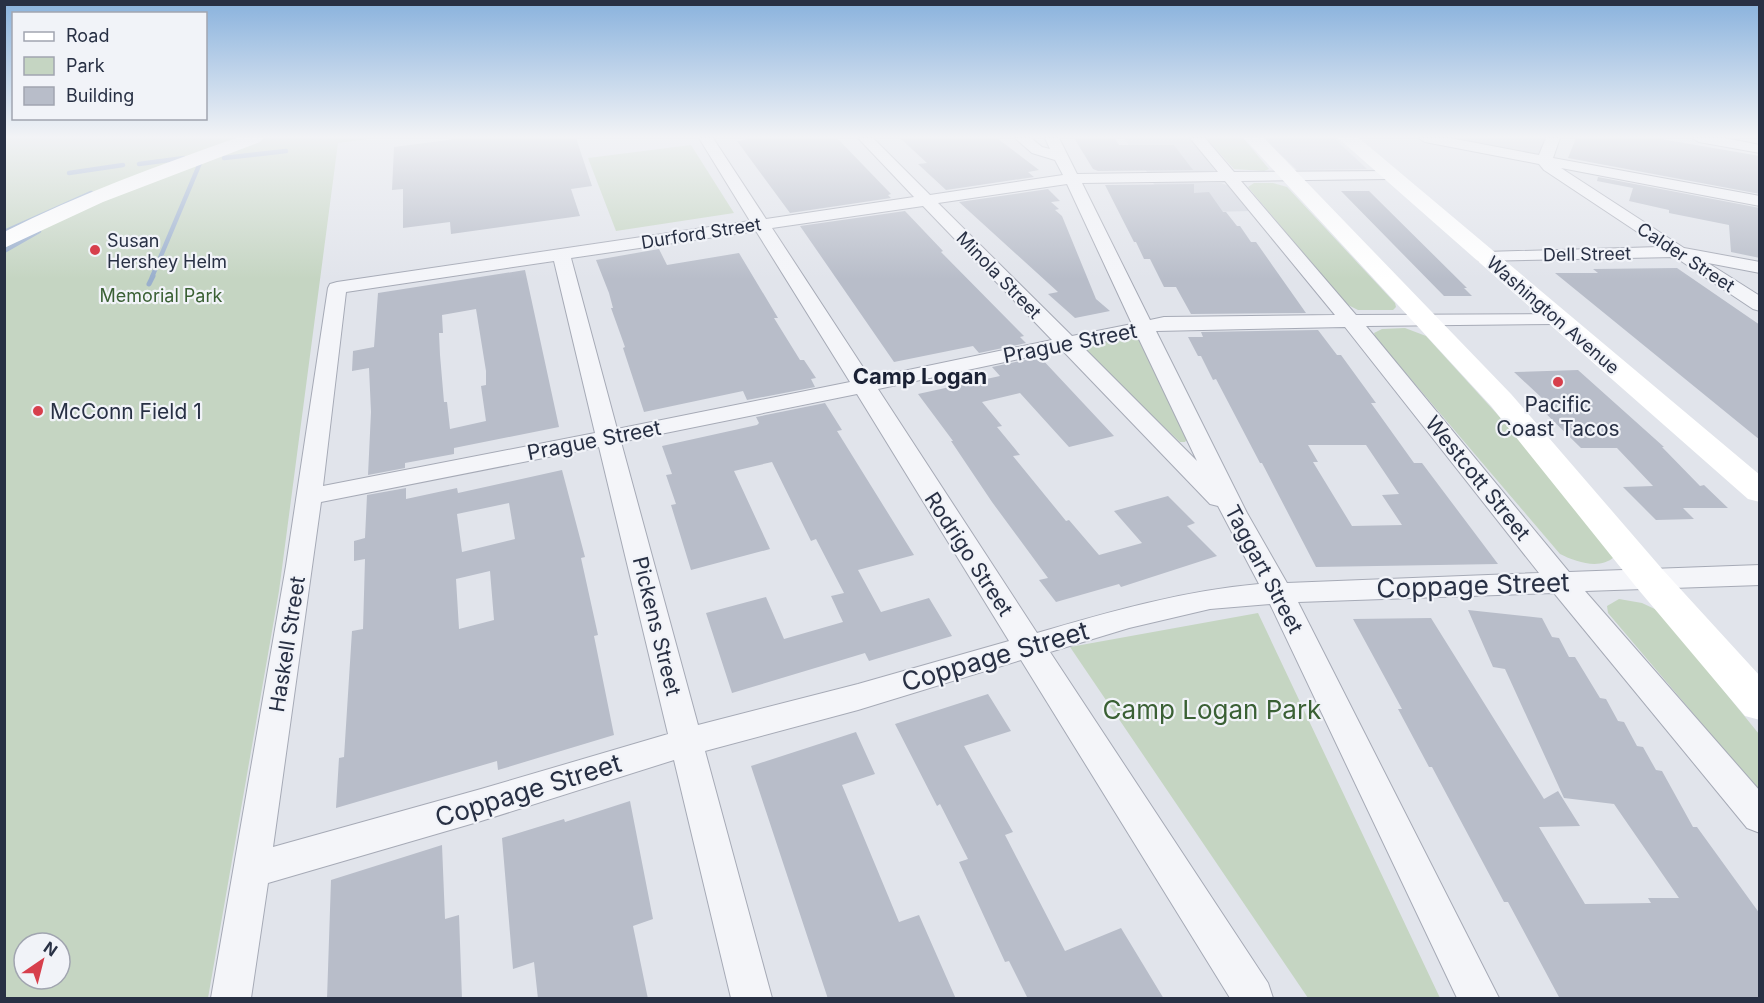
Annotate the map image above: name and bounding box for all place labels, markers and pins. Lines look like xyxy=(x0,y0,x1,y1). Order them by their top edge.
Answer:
place label: Susan Hershey Helm xyxy=(107,230,227,272)
marker: Susan Hershey Helm xyxy=(88,243,102,257)
marker: Pacific Coast Tacos xyxy=(1551,375,1565,389)
place label: Pacific Coast Tacos xyxy=(1496,392,1620,441)
place label: McConn Field 1 xyxy=(50,399,202,424)
marker: McConn Field 1 xyxy=(31,404,45,418)

